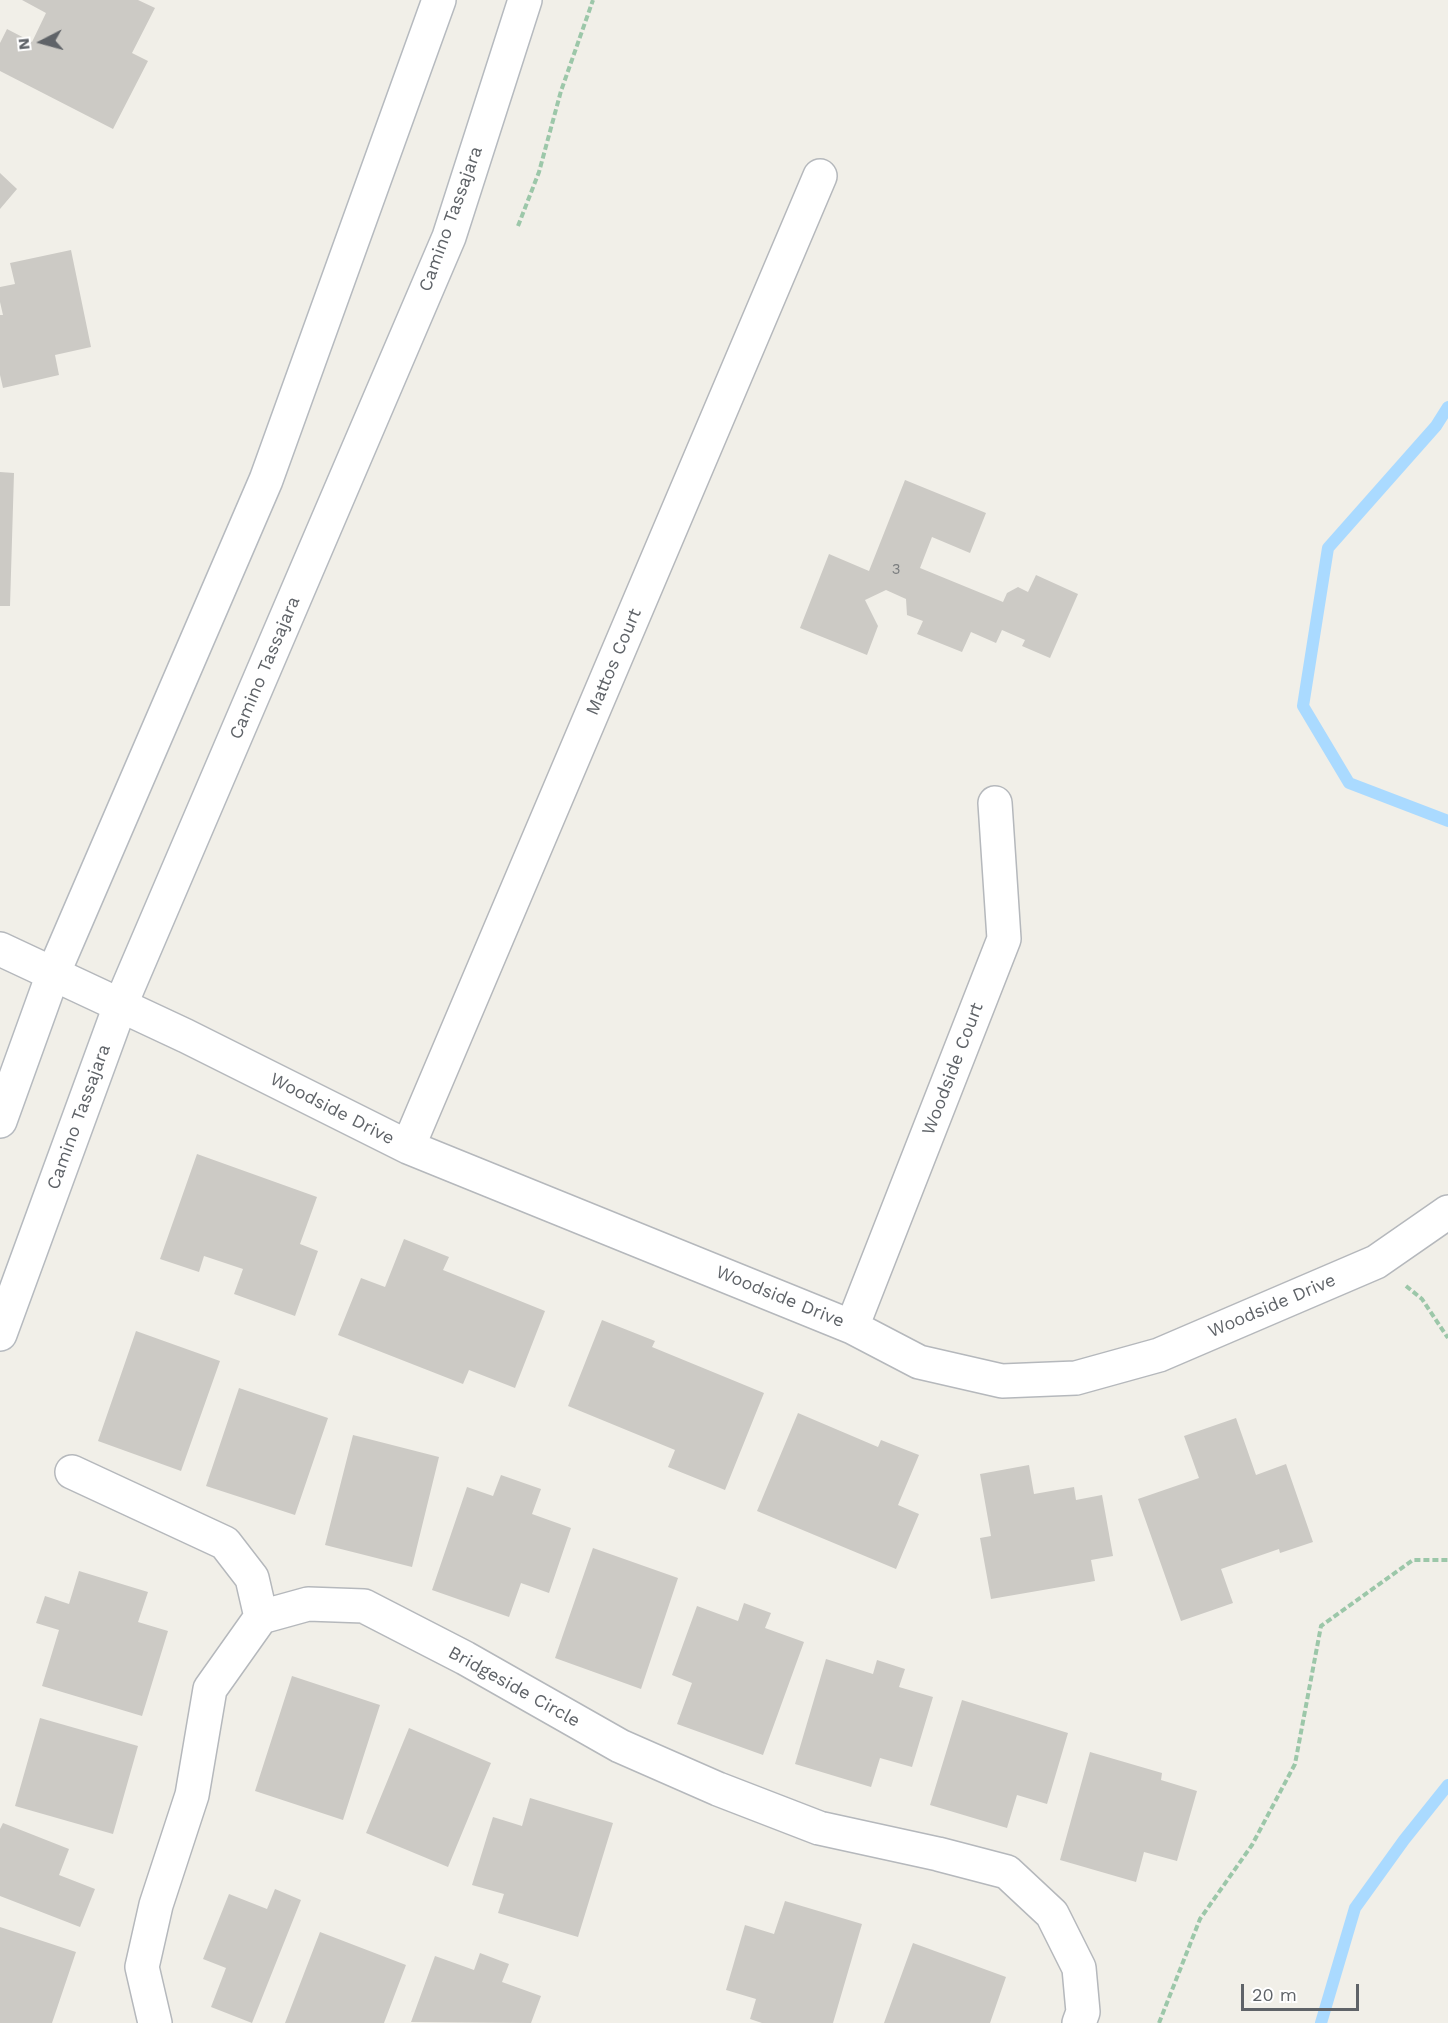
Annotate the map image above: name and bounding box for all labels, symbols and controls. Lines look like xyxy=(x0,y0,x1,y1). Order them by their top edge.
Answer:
north arrow xyxy=(12,12,72,72)
text: N xyxy=(14,37,34,51)
street label: Camino Tassajara xyxy=(415,143,487,295)
house number: 3 xyxy=(892,561,900,579)
street label: Camino Tassajara xyxy=(225,593,305,743)
street label: Mattos Court xyxy=(582,605,646,719)
street label: Woodside Court xyxy=(918,1000,988,1138)
street label: Camino Tassajara xyxy=(43,1041,115,1193)
street label: Woodside Drive xyxy=(266,1068,398,1150)
street label: Woodside Drive xyxy=(713,1261,847,1333)
street label: Woodside Drive xyxy=(1205,1269,1339,1343)
street label: Bridgeside Circle xyxy=(444,1642,584,1732)
scale bar xyxy=(1244,1972,1362,2010)
text: 20 m xyxy=(1252,1984,1297,2005)

